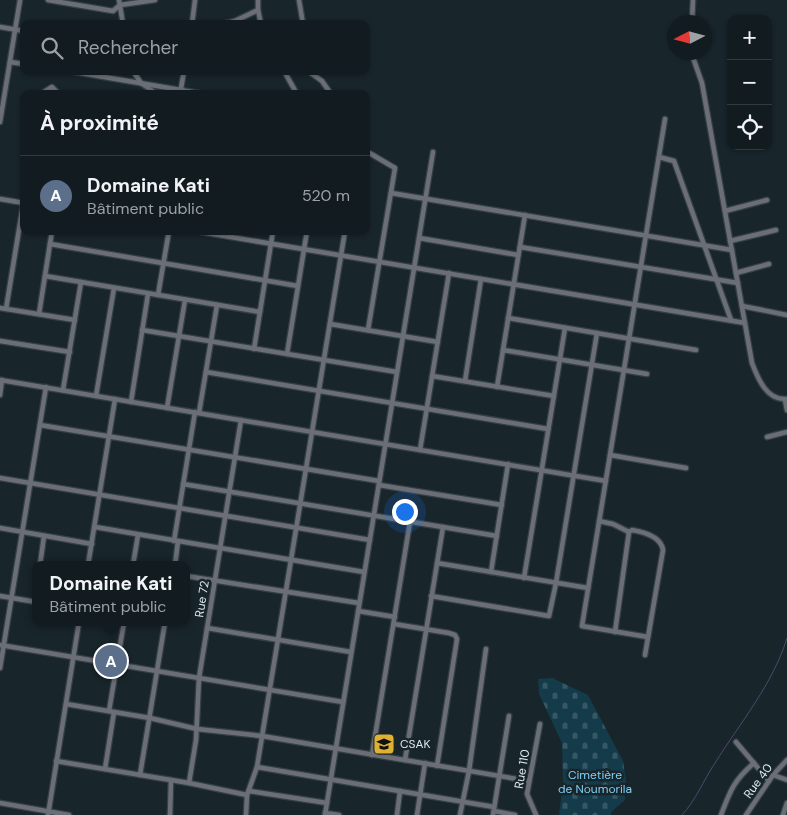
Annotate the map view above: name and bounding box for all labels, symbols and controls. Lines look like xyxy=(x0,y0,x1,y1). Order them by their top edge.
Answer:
north arrow xyxy=(667,15,712,60)
map controls xyxy=(727,15,772,150)
button: + xyxy=(727,15,772,60)
search box xyxy=(20,20,370,75)
icon: search xyxy=(38,34,66,62)
text: Rechercher xyxy=(78,35,178,60)
button: − xyxy=(727,60,772,105)
button: locate xyxy=(727,105,772,150)
text: À proximité xyxy=(40,109,159,137)
text: Domaine Kati xyxy=(87,173,210,198)
text: A xyxy=(50,185,62,206)
text: 520 m xyxy=(302,185,350,206)
text: Bâtiment public xyxy=(87,198,204,219)
your location xyxy=(392,499,418,525)
popup xyxy=(32,561,190,626)
text: Domaine Kati xyxy=(49,571,173,596)
street label: Rue 72 xyxy=(191,579,213,619)
text: Bâtiment public xyxy=(49,596,167,617)
pin: A xyxy=(95,642,127,680)
school or university icon: CSAK xyxy=(372,732,396,756)
place label: CSAK xyxy=(400,736,431,752)
street label: Rue 110 xyxy=(511,748,533,790)
street label: Rue 40 xyxy=(740,760,776,802)
park label: Cimetière de Noumorila xyxy=(558,767,632,797)

